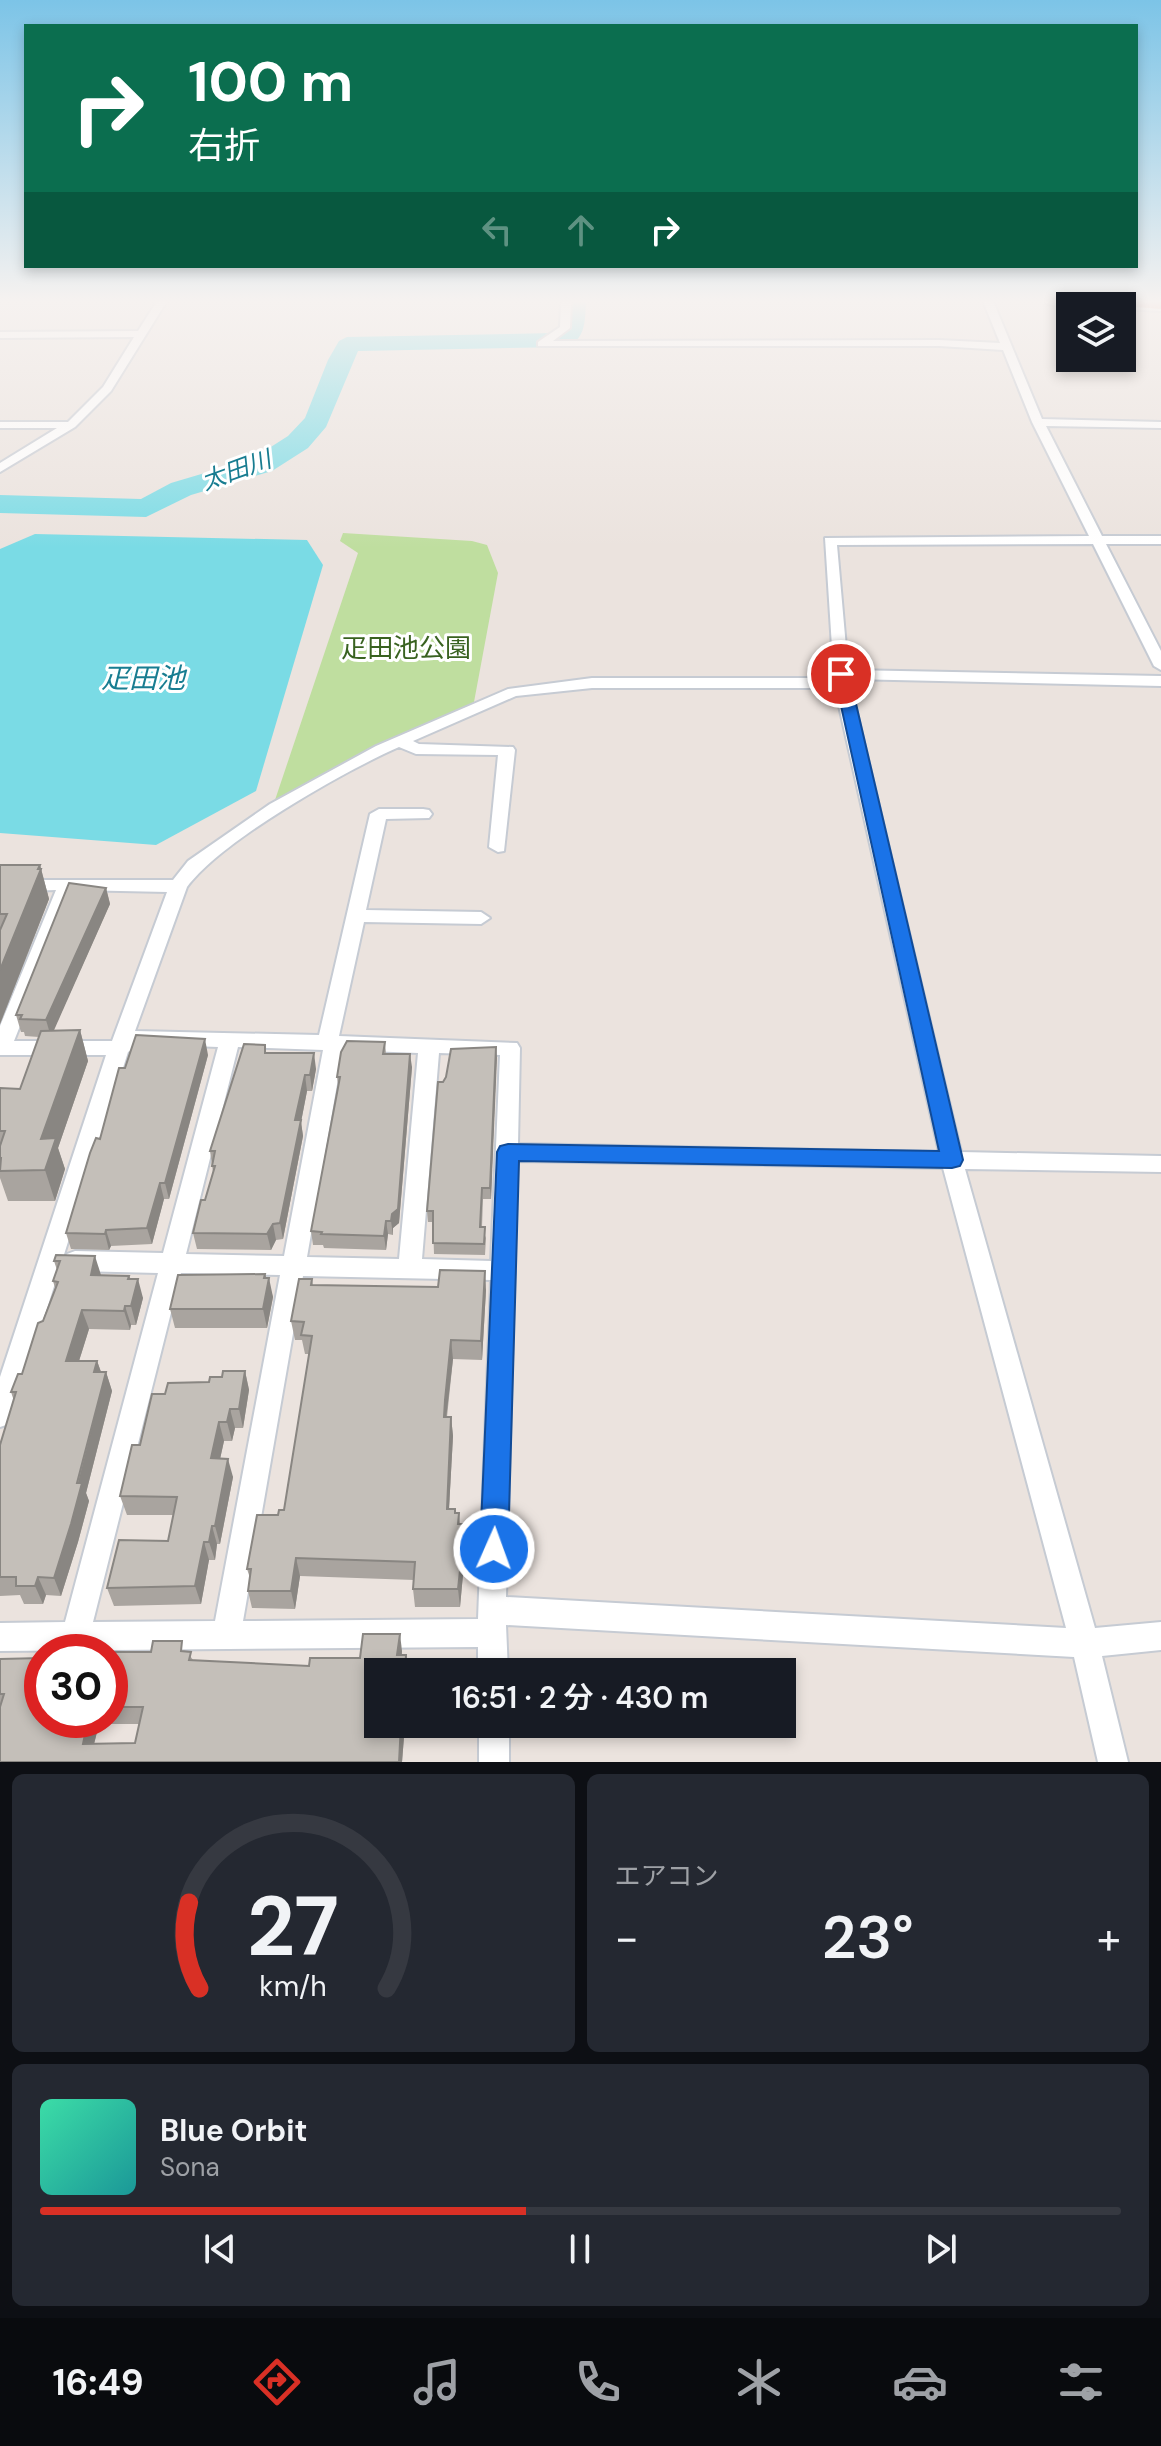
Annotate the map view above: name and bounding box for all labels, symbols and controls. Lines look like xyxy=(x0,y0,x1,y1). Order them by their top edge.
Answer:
text: 100 m xyxy=(188,45,353,118)
icon: right xyxy=(56,56,160,160)
text: 右折 xyxy=(188,122,260,169)
icon: left xyxy=(475,208,519,252)
icon: ahead xyxy=(559,208,603,252)
icon: right xyxy=(643,208,687,252)
map controls xyxy=(1056,292,1136,372)
button: layers xyxy=(1056,292,1136,372)
water label: 太田川 xyxy=(197,442,278,497)
park label: 疋田池公園 xyxy=(341,631,471,665)
pin xyxy=(807,640,875,708)
icon: arrive xyxy=(819,652,863,696)
water label: 疋田池 xyxy=(101,660,188,697)
position arrow xyxy=(452,1507,536,1591)
speed limit sign: 30 xyxy=(24,1634,128,1738)
text: 16:51 · 2 分 · 430 m xyxy=(452,1678,708,1717)
text: エアコン xyxy=(615,1859,719,1893)
text: 27 xyxy=(247,1872,339,1981)
text: 23° xyxy=(822,1898,914,1977)
text: − xyxy=(615,1909,639,1967)
text: + xyxy=(1097,1909,1121,1967)
text: km/h xyxy=(259,1968,327,2005)
text: Blue Orbit xyxy=(160,2111,307,2150)
text: Sona xyxy=(160,2150,220,2184)
icon: previous xyxy=(198,2227,242,2271)
icon: pause xyxy=(558,2227,602,2271)
icon: next xyxy=(919,2227,963,2271)
icon: directions xyxy=(249,2354,305,2410)
icon: music xyxy=(409,2354,465,2410)
icon: phone xyxy=(570,2354,626,2410)
icon: climate xyxy=(731,2354,787,2410)
icon: car xyxy=(892,2354,948,2410)
icon: filters xyxy=(1053,2354,1109,2410)
text: 16:49 xyxy=(52,2359,144,2406)

